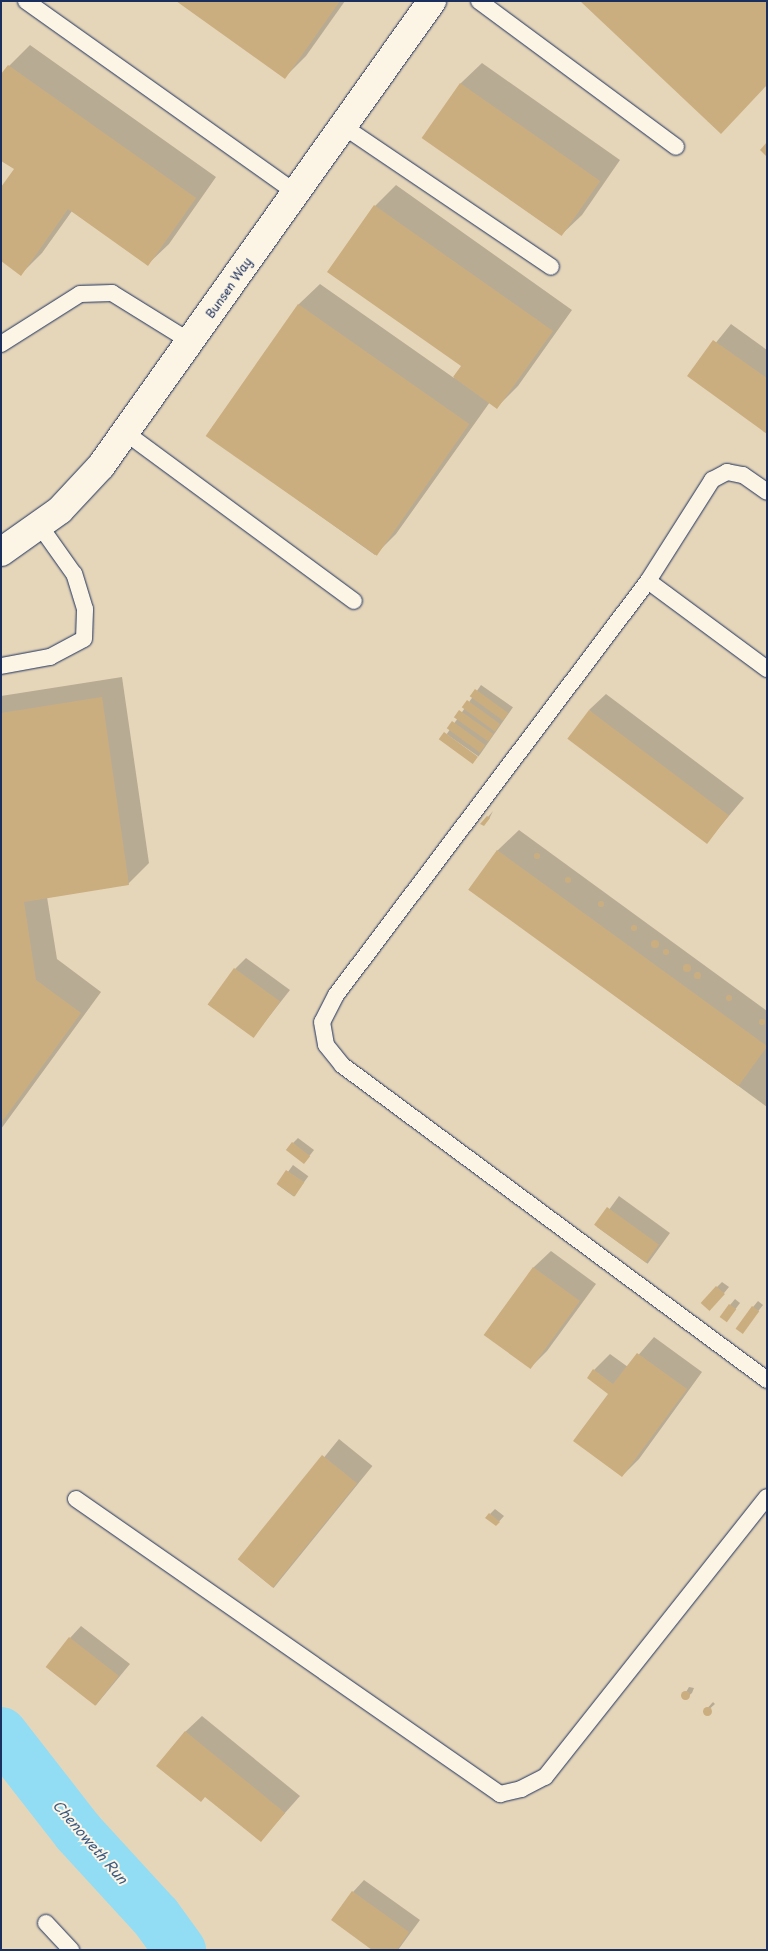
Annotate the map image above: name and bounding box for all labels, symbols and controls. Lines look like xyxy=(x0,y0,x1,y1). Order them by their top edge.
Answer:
street label: Bunsen Way xyxy=(203,255,255,321)
water label: Chenoweth Run xyxy=(49,1796,131,1888)

